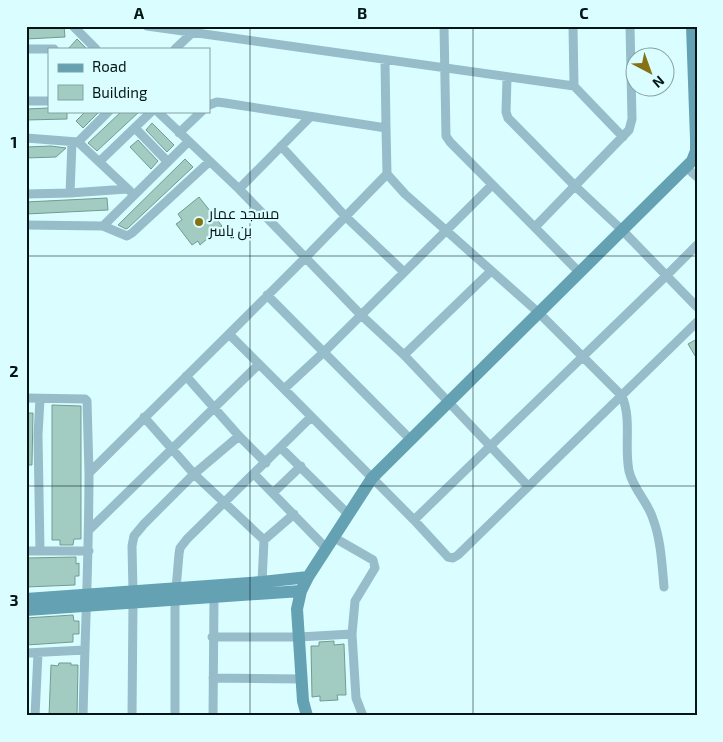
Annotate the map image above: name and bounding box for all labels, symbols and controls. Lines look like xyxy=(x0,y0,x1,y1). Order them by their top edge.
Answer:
text: A xyxy=(134,3,145,22)
text: B xyxy=(357,3,367,22)
text: C xyxy=(579,3,589,22)
legend xyxy=(48,48,210,112)
north arrow xyxy=(626,48,676,98)
text: Road xyxy=(92,57,127,75)
text: N xyxy=(649,72,668,92)
text: Building xyxy=(92,83,148,101)
text: 1 xyxy=(11,132,17,151)
place label: مسجد عمار بن ياسر xyxy=(208,204,279,241)
marker: مسجد عمار بن ياسر xyxy=(193,216,205,228)
text: 2 xyxy=(9,361,19,380)
text: 3 xyxy=(9,590,19,609)

